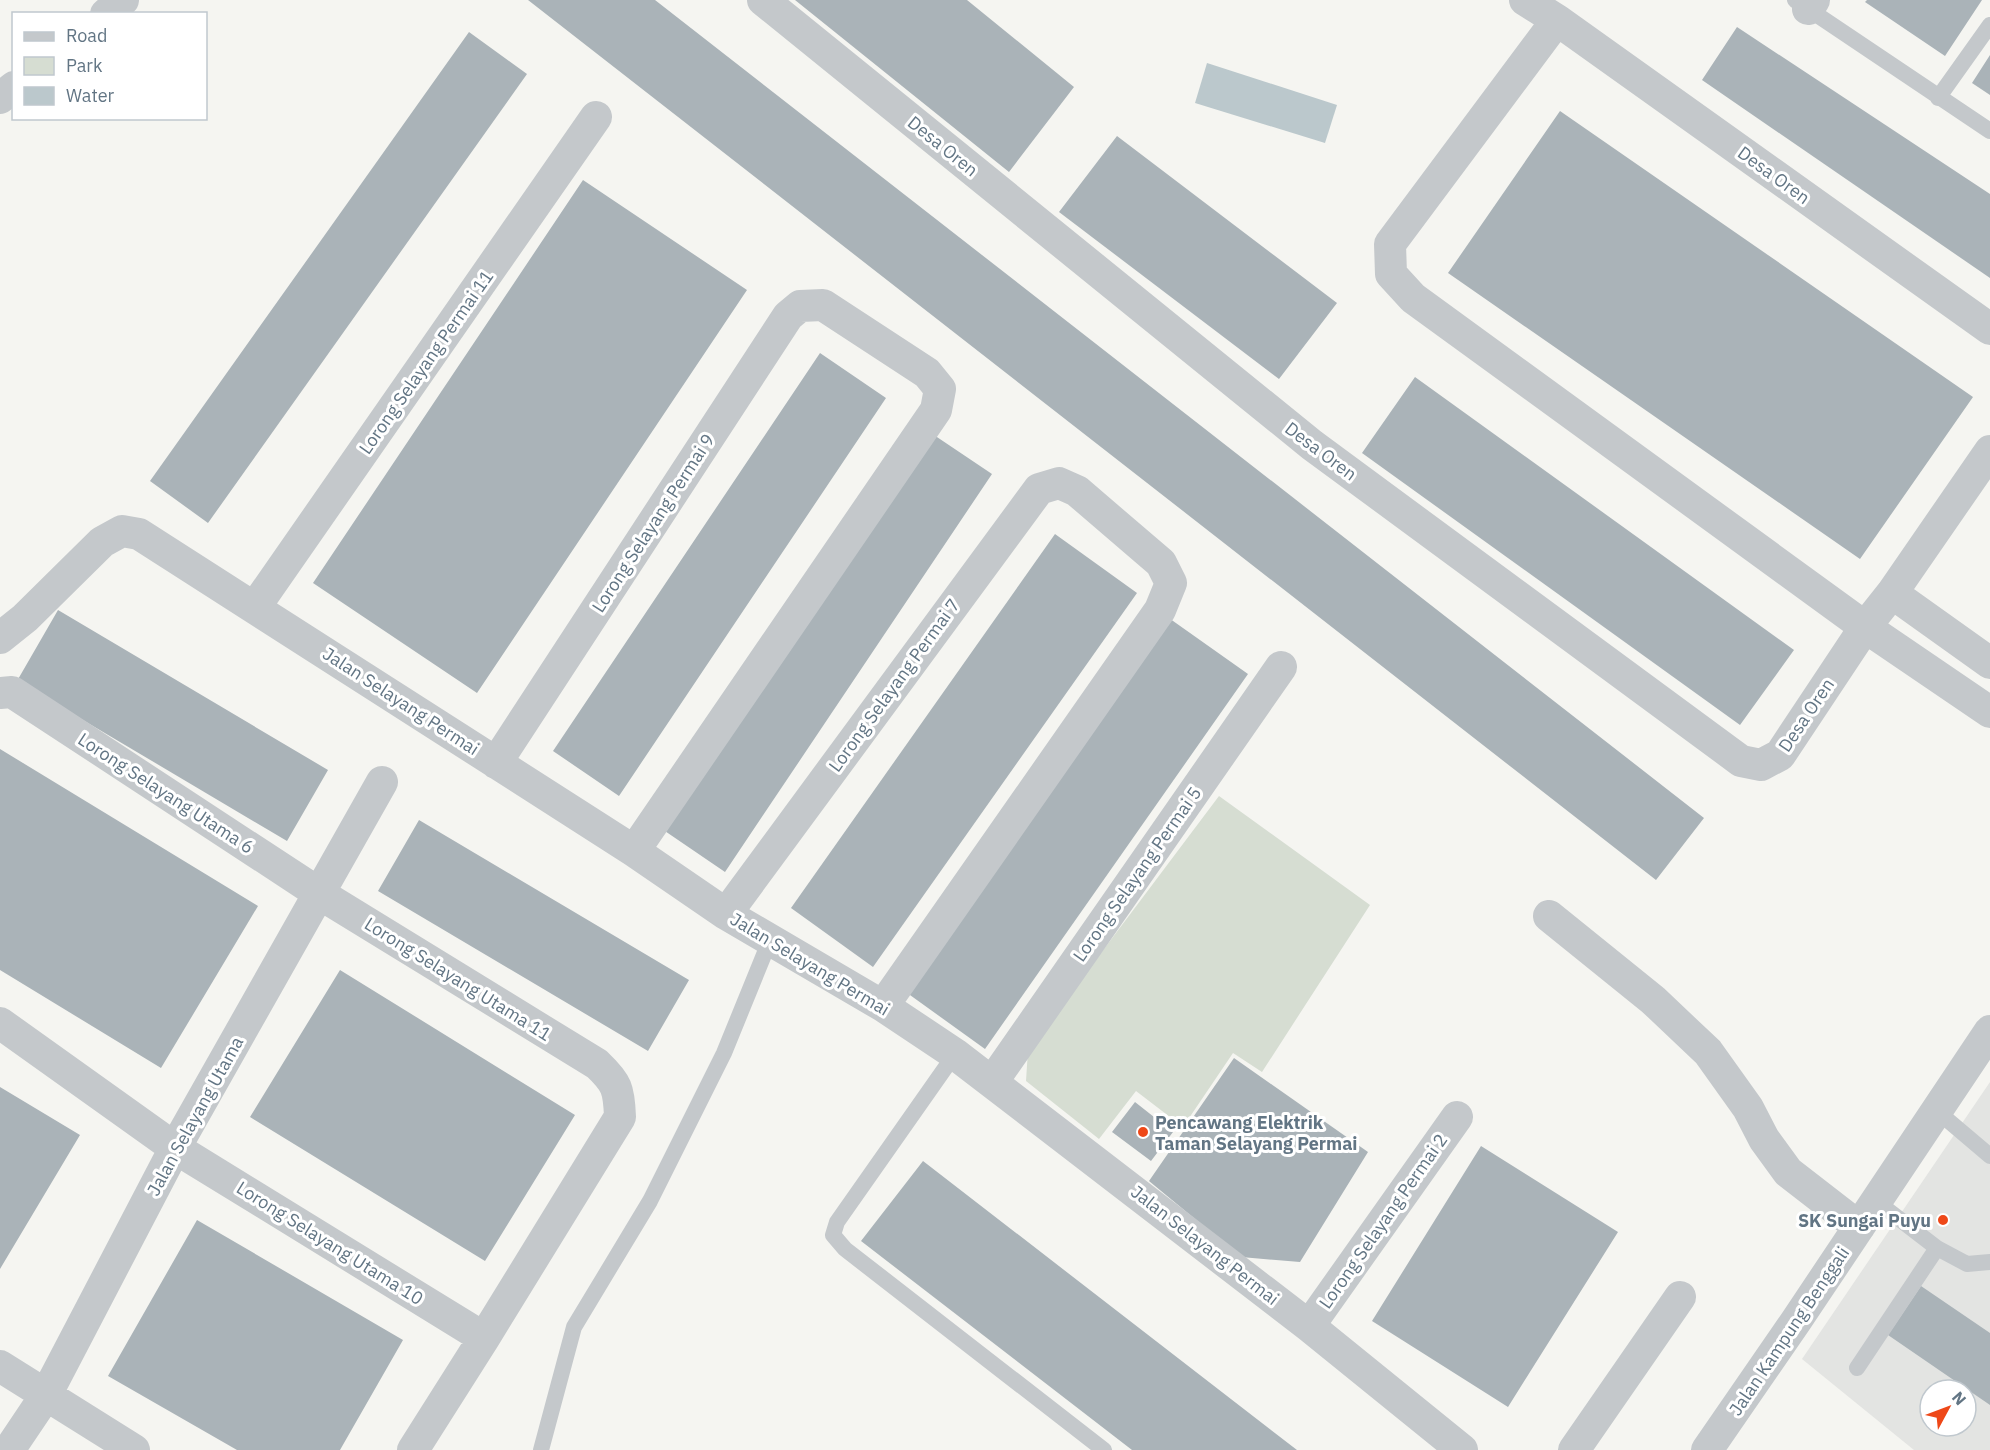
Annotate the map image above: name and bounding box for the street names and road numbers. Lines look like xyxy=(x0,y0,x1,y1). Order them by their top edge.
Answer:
street label: Desa Oren xyxy=(903,111,983,181)
street label: Desa Oren xyxy=(1733,141,1815,209)
street label: Lorong Selayang Permai 11 xyxy=(354,266,498,458)
street label: Desa Oren xyxy=(1281,417,1361,485)
street label: Lorong Selayang Permai 9 xyxy=(587,429,719,617)
street label: Lorong Selayang Permai 7 xyxy=(823,594,965,776)
street label: Jalan Selayang Permai xyxy=(319,642,483,760)
street label: Desa Oren xyxy=(1773,674,1839,756)
street label: Lorong Selayang Utama 6 xyxy=(74,728,258,858)
street label: Lorong Selayang Permai 5 xyxy=(1068,782,1206,966)
street label: Jalan Selayang Permai xyxy=(726,907,894,1021)
street label: Lorong Selayang Utama 11 xyxy=(360,912,556,1046)
street label: Jalan Selayang Utama xyxy=(142,1032,248,1200)
street label: Lorong Selayang Permai 2 xyxy=(1314,1129,1452,1313)
street label: Lorong Selayang Utama 10 xyxy=(232,1176,428,1310)
street label: Jalan Selayang Permai xyxy=(1126,1180,1284,1310)
street label: Jalan Kampung Benggali xyxy=(1724,1242,1854,1420)

